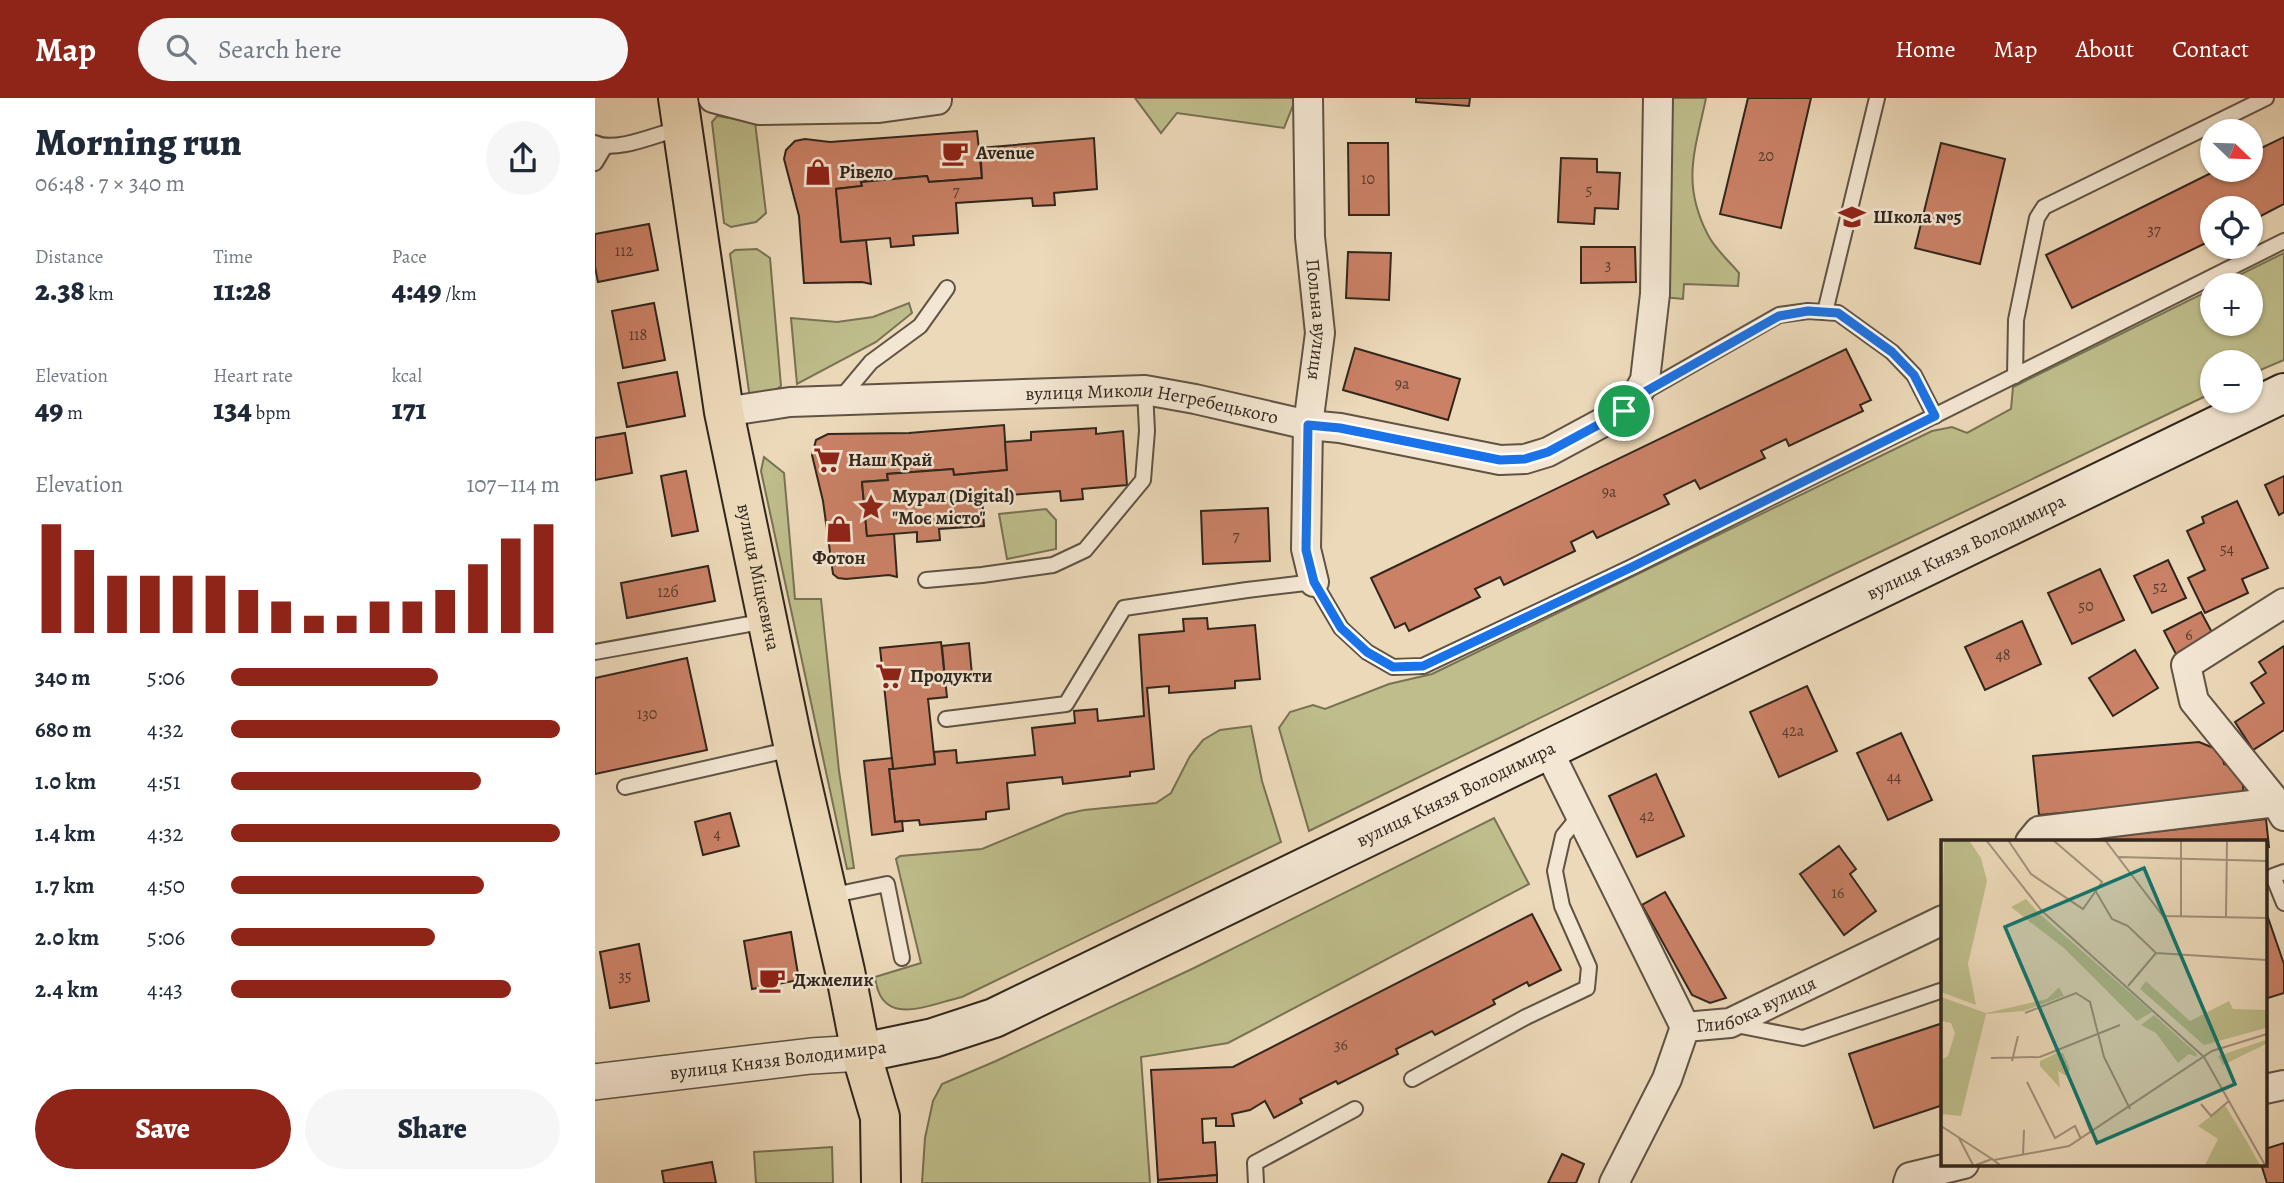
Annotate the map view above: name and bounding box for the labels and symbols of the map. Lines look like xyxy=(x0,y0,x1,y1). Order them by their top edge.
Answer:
north arrow xyxy=(2200,119,2263,182)
cafe icon: Avenue xyxy=(940,138,970,168)
place label: Avenue xyxy=(975,140,1035,166)
house number: 20 xyxy=(1758,145,1774,167)
shop icon: Рівело xyxy=(803,157,833,187)
place label: Рівело xyxy=(839,159,893,185)
house number: 10 xyxy=(1361,168,1375,190)
house number: 5 xyxy=(1586,179,1593,201)
house number: 7 xyxy=(953,180,960,202)
school or university icon: Школа №5 xyxy=(1837,202,1867,232)
place label: Школа №5 xyxy=(1873,204,1962,230)
house number: 37 xyxy=(2147,219,2161,241)
house number: 112 xyxy=(615,240,634,262)
house number: 3 xyxy=(1605,254,1611,276)
street label: Польна вулиця xyxy=(1299,257,1333,382)
house number: 118 xyxy=(629,324,647,346)
house number: 9а xyxy=(1395,373,1410,395)
street label: вулиця Миколи Негребецького xyxy=(1025,377,1281,431)
pin xyxy=(1594,381,1654,441)
supermarket icon: Наш Край xyxy=(812,445,842,475)
place label: Наш Край xyxy=(848,447,933,473)
house number: 9а xyxy=(1602,481,1617,503)
place label: Мурал (Digital) "Моє місто" xyxy=(892,483,1014,531)
street label: вулиця Князя Володимира xyxy=(1862,488,2070,606)
place icon: Мурал (Digital) "Моє місто" xyxy=(856,492,886,522)
street label: вулиця Міцкевича xyxy=(730,501,786,653)
shop icon: Фотон xyxy=(824,514,854,544)
house number: 7 xyxy=(1233,525,1240,547)
house number: 54 xyxy=(2220,538,2234,560)
place label: Фотон xyxy=(812,545,866,571)
house number: 52 xyxy=(2153,576,2168,598)
house number: 12б xyxy=(657,581,679,603)
house number: 50 xyxy=(2078,595,2094,617)
house number: 6 xyxy=(2185,624,2193,646)
house number: 48 xyxy=(1995,644,2011,666)
supermarket icon: Продукти xyxy=(874,661,904,691)
place label: Продукти xyxy=(910,663,992,689)
house number: 130 xyxy=(637,703,657,725)
house number: 42а xyxy=(1782,720,1805,742)
street label: вулиця Князя Володимира xyxy=(1352,735,1560,853)
house number: 44 xyxy=(1887,766,1901,788)
house number: 42 xyxy=(1640,805,1655,827)
house number: 4 xyxy=(713,823,721,845)
inset map xyxy=(1941,840,2267,1166)
house number: 16 xyxy=(1832,882,1844,904)
house number: 35 xyxy=(618,965,632,987)
cafe icon: Джмелик xyxy=(757,965,787,995)
place label: Джмелик xyxy=(793,967,874,993)
street label: Глибока вулиця xyxy=(1695,970,1821,1039)
street label: вулиця Князя Володимира xyxy=(668,1034,888,1086)
house number: 36 xyxy=(1334,1034,1348,1056)

